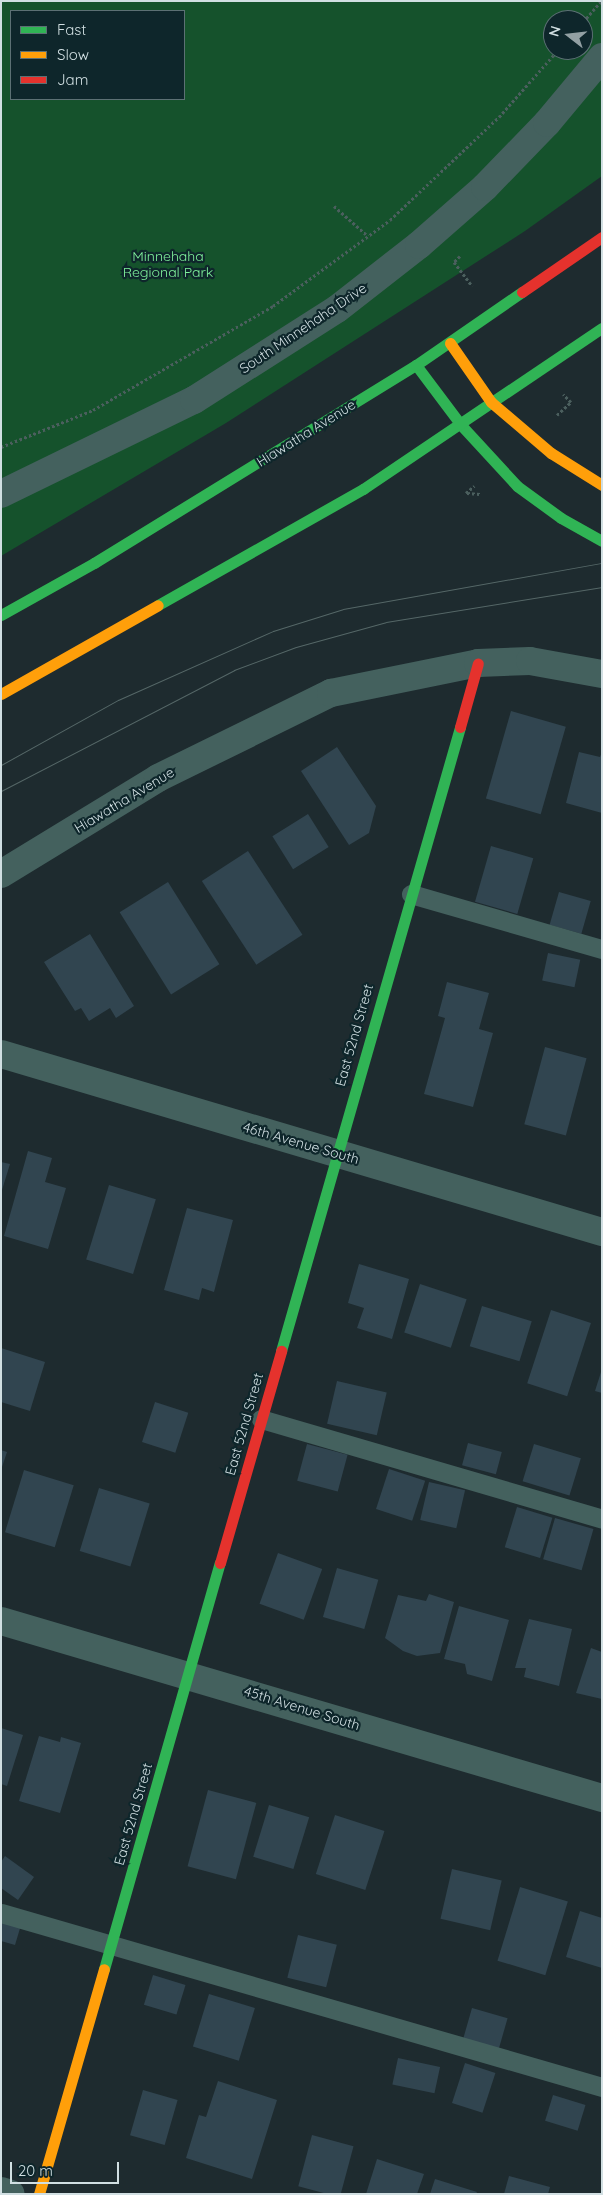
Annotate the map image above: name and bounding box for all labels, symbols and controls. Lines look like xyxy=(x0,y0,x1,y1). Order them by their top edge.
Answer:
legend xyxy=(10,10,185,100)
north arrow xyxy=(543,10,593,60)
text: Fast xyxy=(57,20,86,39)
text: N xyxy=(544,24,565,39)
text: Slow xyxy=(57,45,89,64)
text: Jam xyxy=(57,70,88,89)
park label: Minnehaha Regional Park xyxy=(123,248,213,280)
street label: South Minnehaha Drive xyxy=(236,279,370,377)
street label: Hiawatha Avenue xyxy=(253,396,359,470)
street label: Hiawatha Avenue xyxy=(71,764,177,836)
street label: East 52nd Street xyxy=(331,982,377,1088)
street label: 46th Avenue South xyxy=(241,1118,361,1168)
street label: East 52nd Street xyxy=(221,1371,267,1477)
street label: 45th Avenue South xyxy=(242,1682,362,1734)
street label: East 52nd Street xyxy=(110,1761,156,1867)
scale bar xyxy=(12,2152,121,2184)
text: 20 m xyxy=(18,2161,53,2180)

